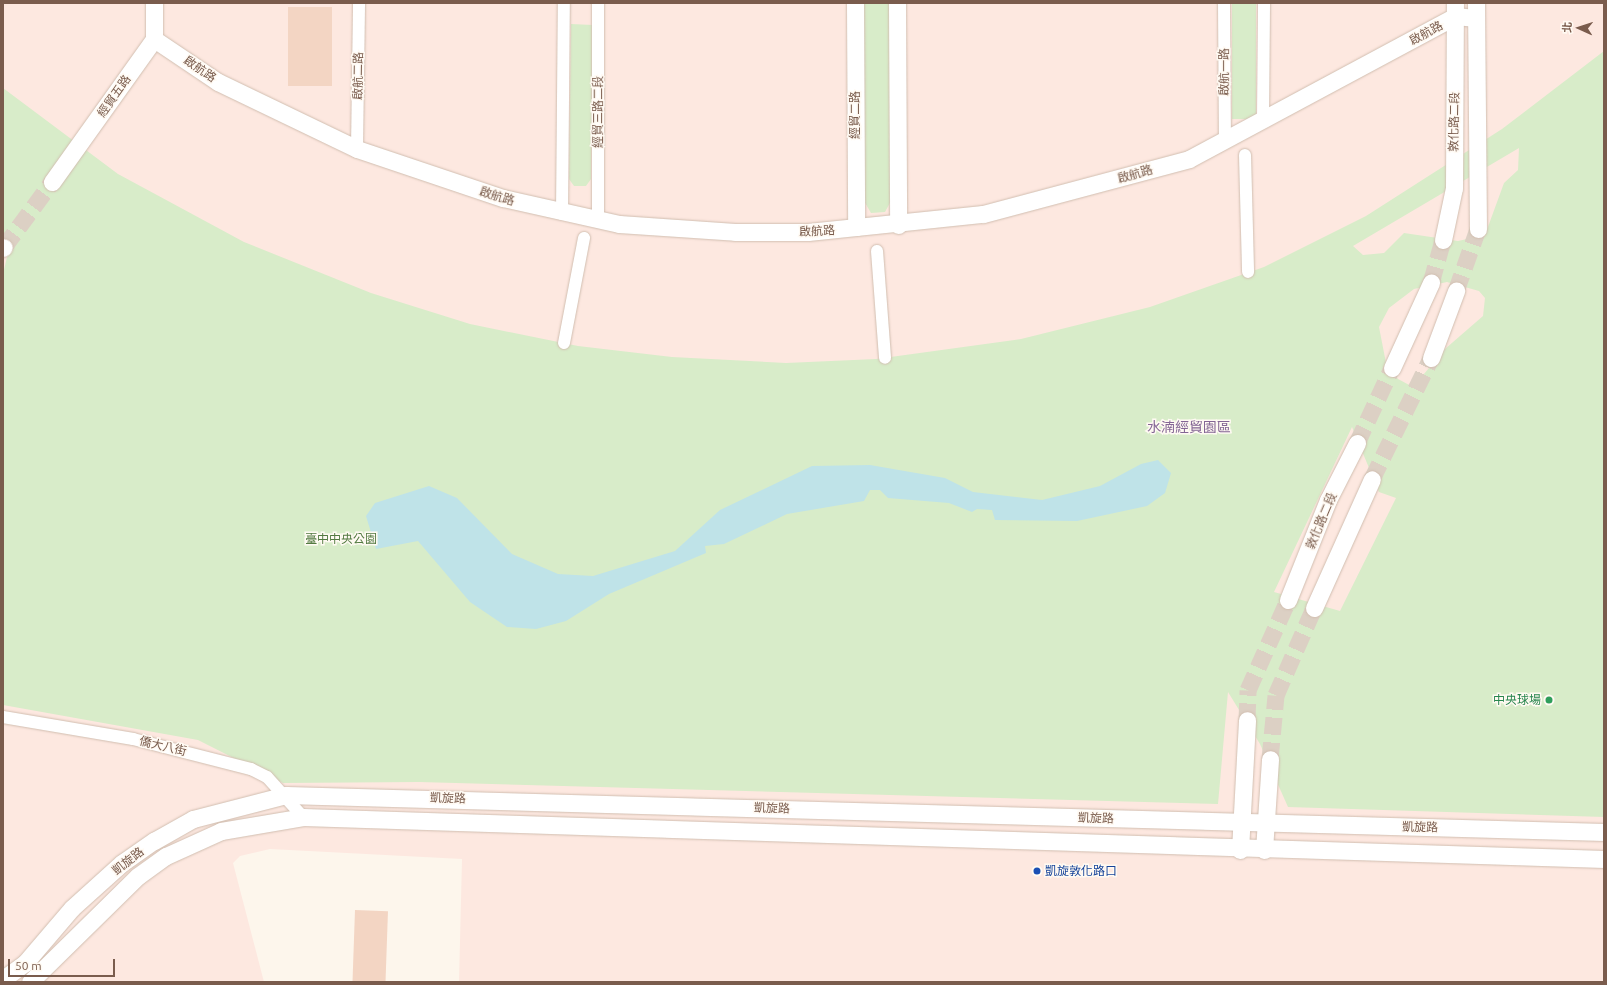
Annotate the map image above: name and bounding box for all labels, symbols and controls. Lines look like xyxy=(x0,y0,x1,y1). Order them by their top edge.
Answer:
north arrow xyxy=(1559,8,1599,48)
street label: 啟航路 xyxy=(1407,18,1445,48)
text: 北 xyxy=(1561,22,1573,33)
street label: 啟航一路 xyxy=(1217,48,1231,96)
street label: 啟航二路 xyxy=(350,52,366,100)
street label: 啟航路 xyxy=(181,53,219,85)
street label: 經貿五路 xyxy=(94,72,134,120)
street label: 經貿三路二段 xyxy=(591,76,605,148)
street label: 經貿二路 xyxy=(848,91,862,139)
street label: 敦化路二段 xyxy=(1446,92,1462,152)
street label: 啟航路 xyxy=(1116,162,1154,186)
street label: 啟航路 xyxy=(478,184,516,208)
street label: 啟航路 xyxy=(799,223,835,239)
district label: 水湳經貿園區 xyxy=(1147,419,1231,435)
street label: 敦化路二段 xyxy=(1303,491,1339,551)
park label: 臺中中央公園 xyxy=(305,532,377,546)
place label: 中央球場 xyxy=(1493,693,1541,707)
marker: 中央球場 xyxy=(1544,695,1554,705)
street label: 僑大八街 xyxy=(138,734,188,758)
street label: 凱旋路 xyxy=(430,790,466,806)
street label: 凱旋路 xyxy=(754,800,790,816)
street label: 凱旋路 xyxy=(1078,810,1114,826)
street label: 凱旋路 xyxy=(1402,819,1438,835)
street label: 凱旋路 xyxy=(109,844,147,878)
place label: 凱旋敦化路口 xyxy=(1045,864,1117,878)
marker: 凱旋敦化路口 xyxy=(1032,866,1042,876)
scale bar xyxy=(10,951,117,977)
text: 50 m xyxy=(15,959,42,972)

